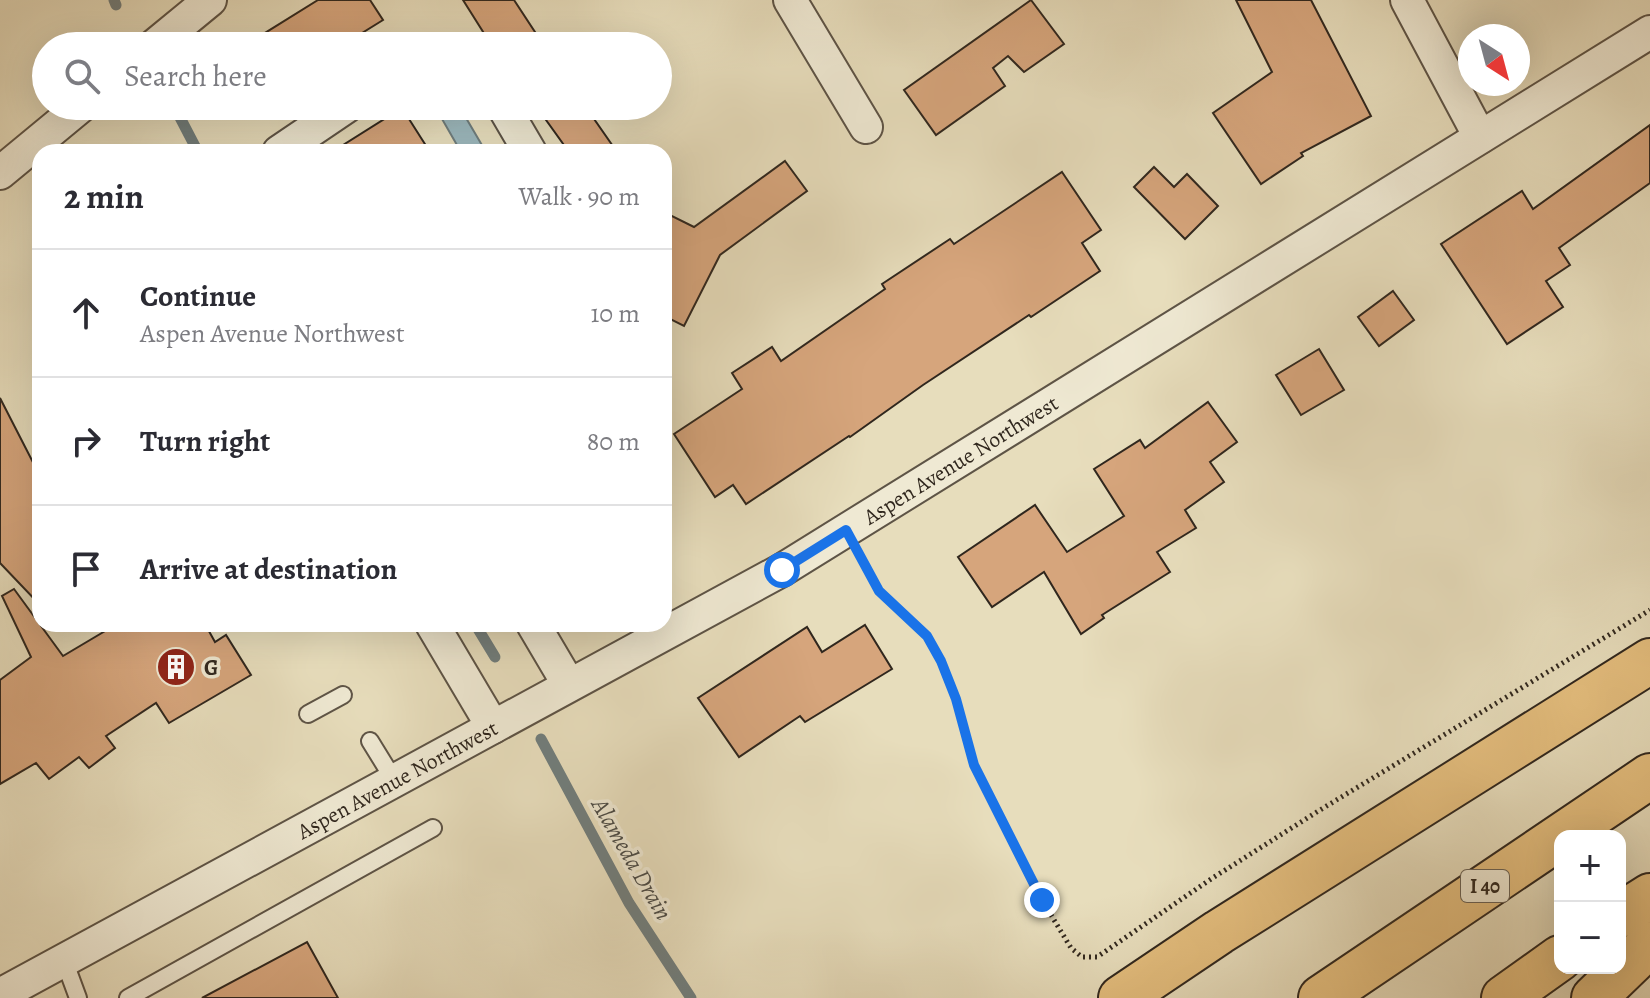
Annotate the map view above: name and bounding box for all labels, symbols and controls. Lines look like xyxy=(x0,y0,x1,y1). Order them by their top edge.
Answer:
north arrow xyxy=(1458,24,1530,96)
search box xyxy=(32,32,672,120)
icon: search xyxy=(60,54,104,98)
text: Search here xyxy=(124,56,267,96)
text: 2 min xyxy=(64,173,144,220)
text: Walk · 90 m xyxy=(519,179,640,214)
text: Continue xyxy=(140,276,256,316)
icon: ahead xyxy=(64,291,108,335)
text: 10 m xyxy=(590,296,640,331)
text: Aspen Avenue Northwest xyxy=(140,316,405,351)
street label: Aspen Avenue Northwest xyxy=(857,388,1064,533)
icon: right xyxy=(64,419,108,463)
text: Turn right xyxy=(140,421,270,461)
text: 80 m xyxy=(587,424,640,459)
icon: arrive xyxy=(64,547,108,591)
text: Arrive at destination xyxy=(140,549,397,589)
route start xyxy=(764,552,800,588)
building icon: G xyxy=(155,646,197,688)
place label: G xyxy=(204,653,218,683)
street label: Aspen Avenue Northwest xyxy=(291,713,503,847)
water label: Alameda Drain xyxy=(583,790,680,926)
map controls xyxy=(1554,830,1626,974)
button: + xyxy=(1554,830,1626,902)
road number: I 40 xyxy=(1461,870,1509,902)
route end xyxy=(1024,882,1060,918)
button: − xyxy=(1554,902,1626,974)

